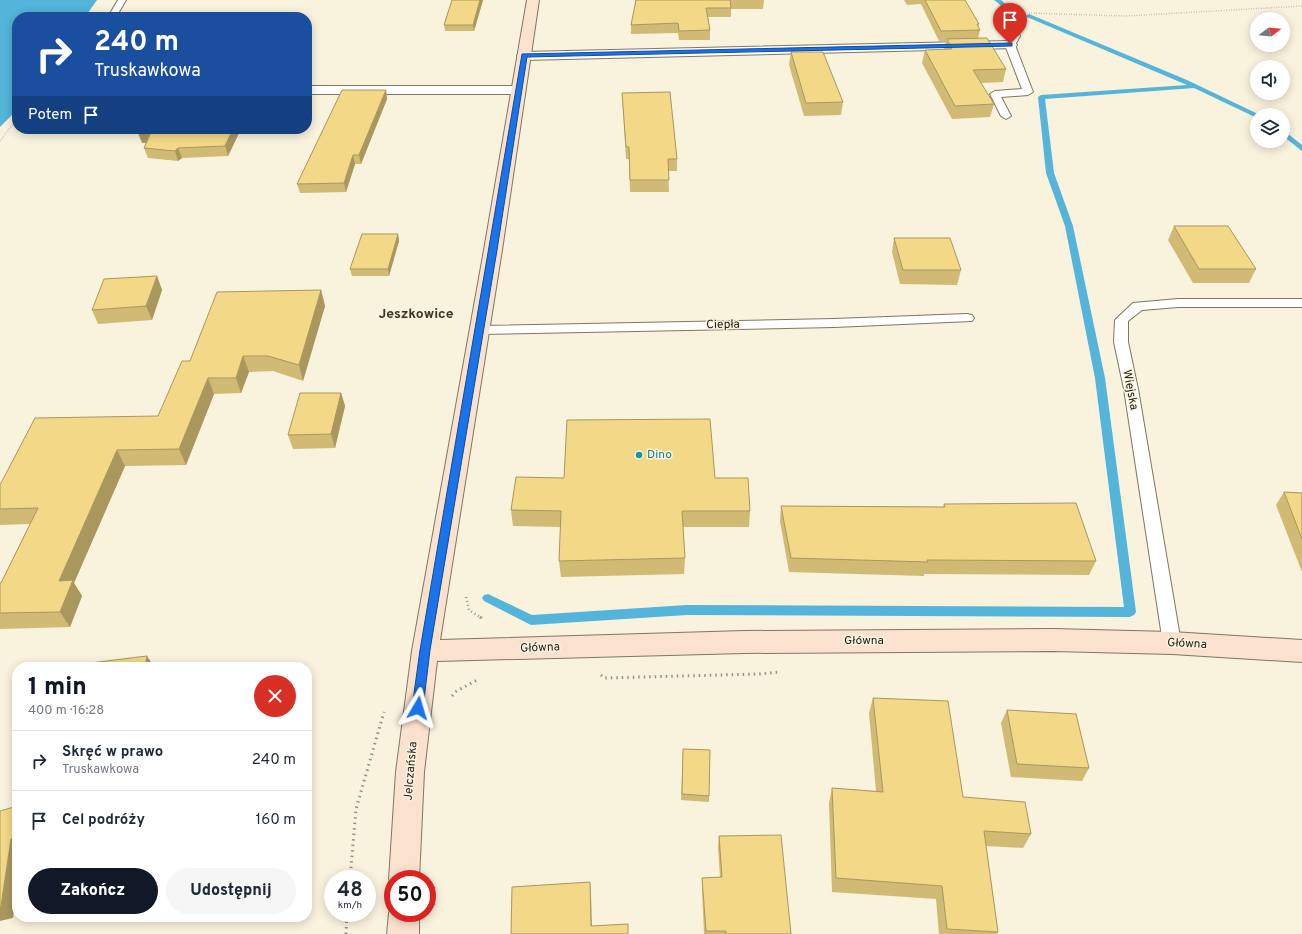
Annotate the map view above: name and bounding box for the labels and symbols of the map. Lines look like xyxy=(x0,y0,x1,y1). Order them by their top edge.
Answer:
pin xyxy=(993,3,1027,44)
north arrow xyxy=(1250,12,1290,52)
district label: Jeszkowice xyxy=(379,306,454,323)
street label: Ciepła xyxy=(706,317,740,333)
street label: Wiejska xyxy=(1118,369,1142,411)
place label: Dino xyxy=(647,447,672,463)
marker: Dino xyxy=(634,450,644,460)
street label: Główna xyxy=(844,633,884,649)
street label: Główna xyxy=(1167,635,1207,653)
street label: Główna xyxy=(520,639,560,657)
position arrow xyxy=(397,687,439,729)
street label: Jelczańska xyxy=(400,741,422,801)
speed limit sign: 50 xyxy=(384,870,436,922)

